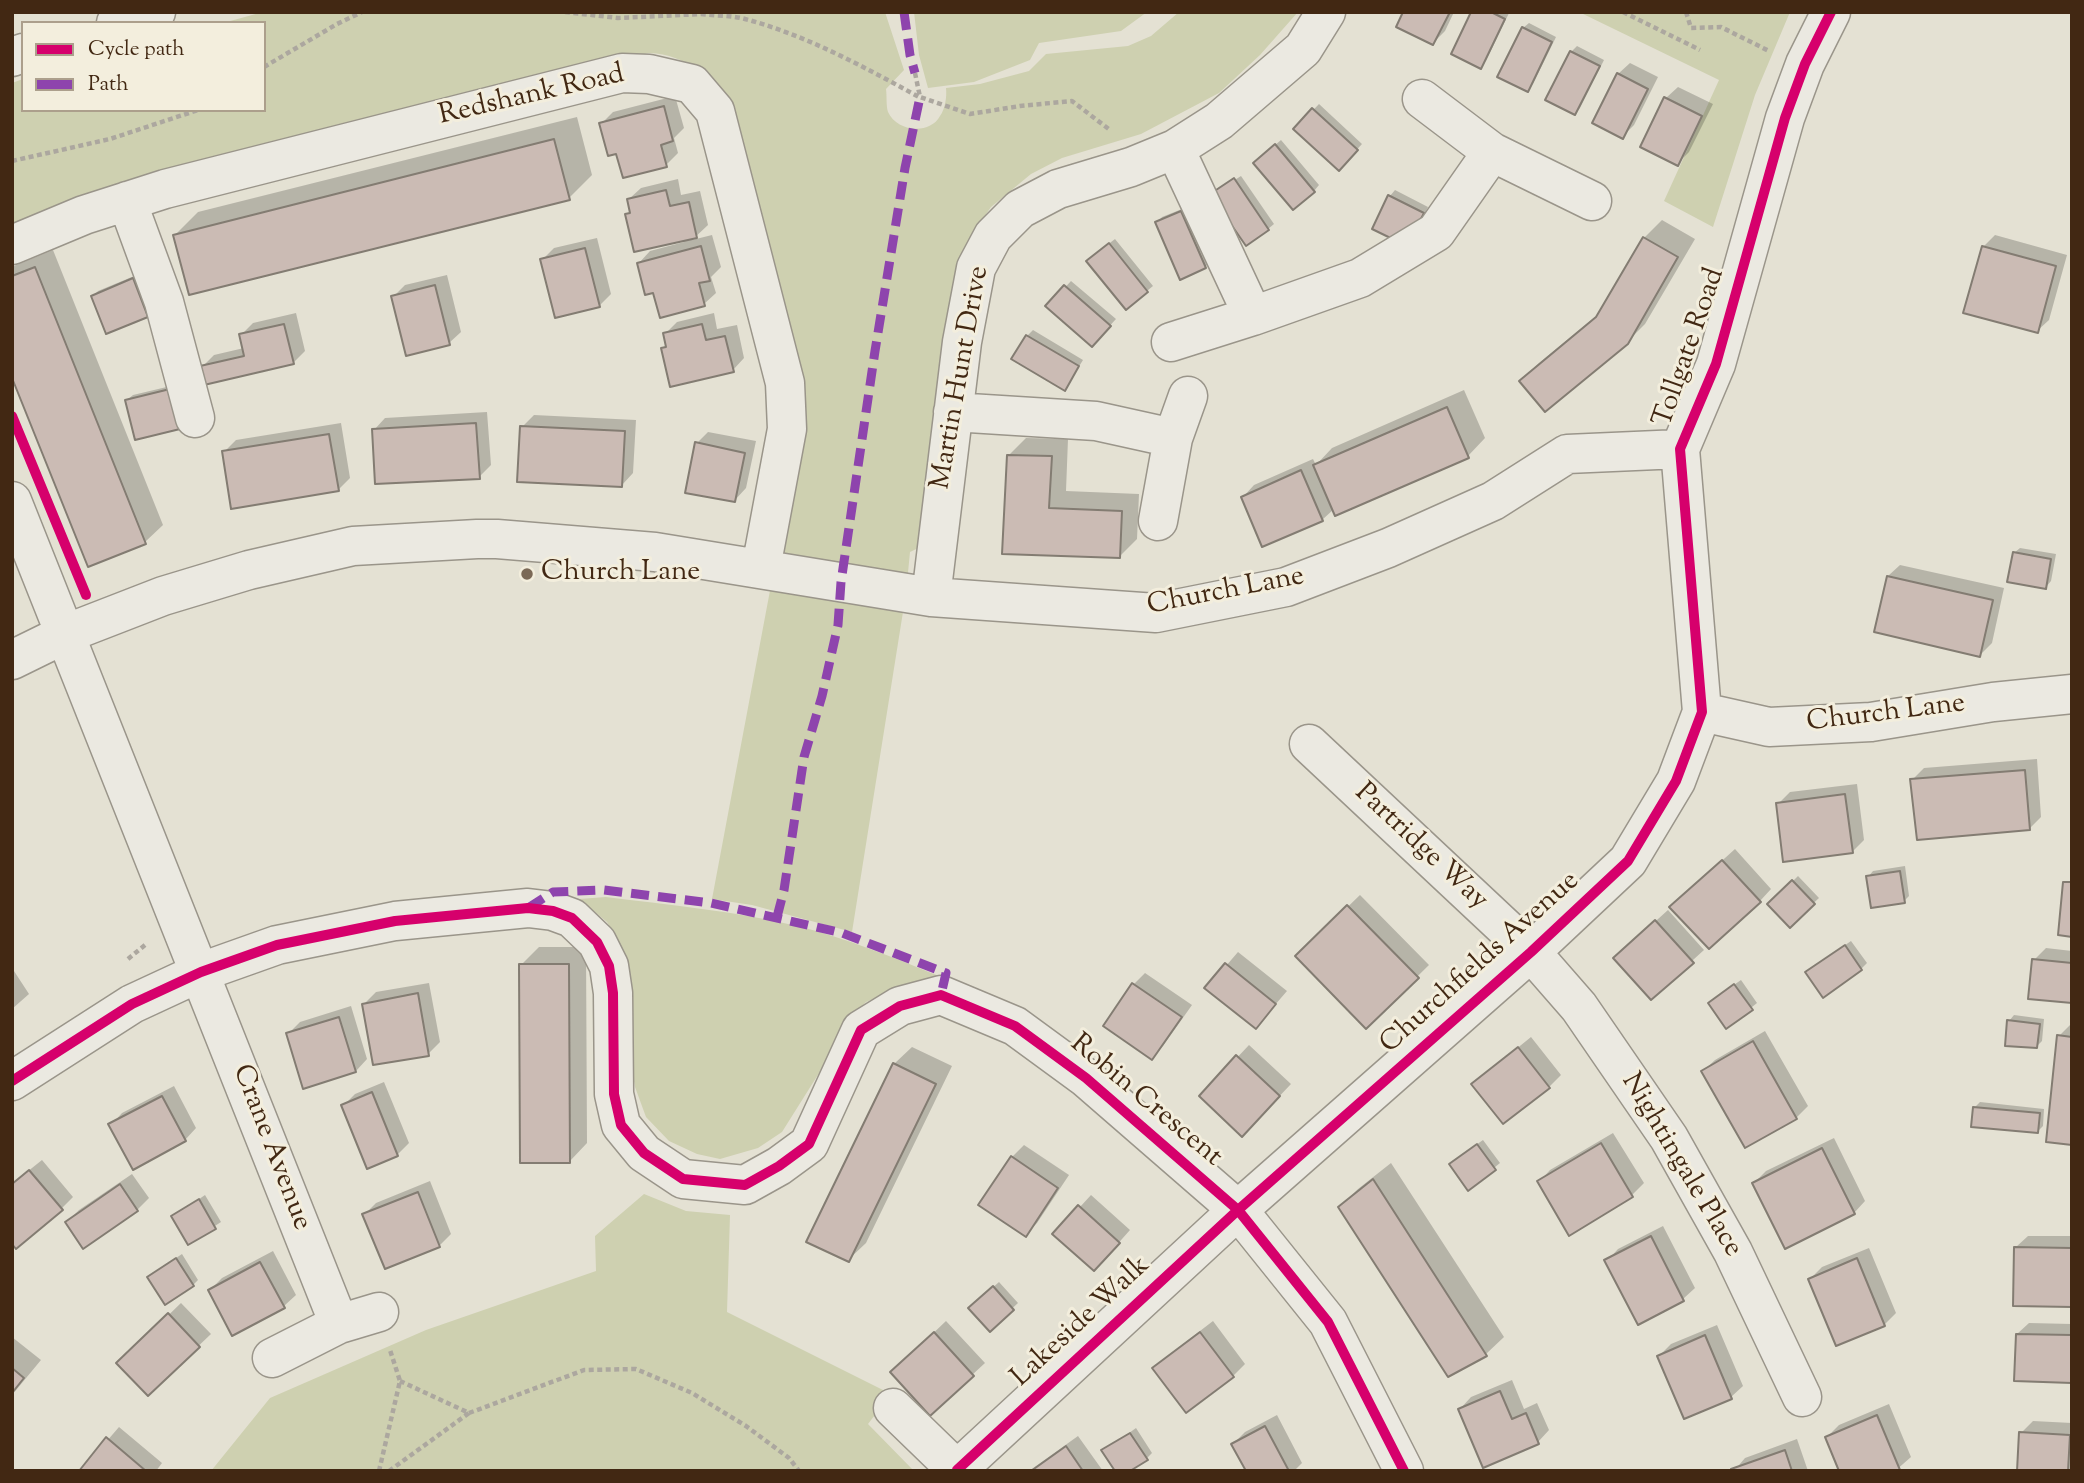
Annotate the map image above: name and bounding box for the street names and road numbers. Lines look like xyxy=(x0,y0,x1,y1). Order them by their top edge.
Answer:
street label: Redshank Road xyxy=(436,59,628,135)
street label: Martin Hunt Drive xyxy=(926,264,998,492)
street label: Tollgate Road xyxy=(1648,264,1734,432)
street label: Church Lane xyxy=(1145,561,1307,625)
street label: Church Lane xyxy=(1805,689,1967,741)
street label: Partridge Way xyxy=(1346,778,1494,918)
street label: Churchfields Avenue xyxy=(1375,866,1587,1062)
street label: Robin Crescent xyxy=(1062,1029,1228,1175)
street label: Crane Avenue xyxy=(223,1061,317,1235)
street label: Nightingale Place xyxy=(1612,1068,1748,1264)
street label: Lakeside Walk xyxy=(1006,1250,1158,1396)

